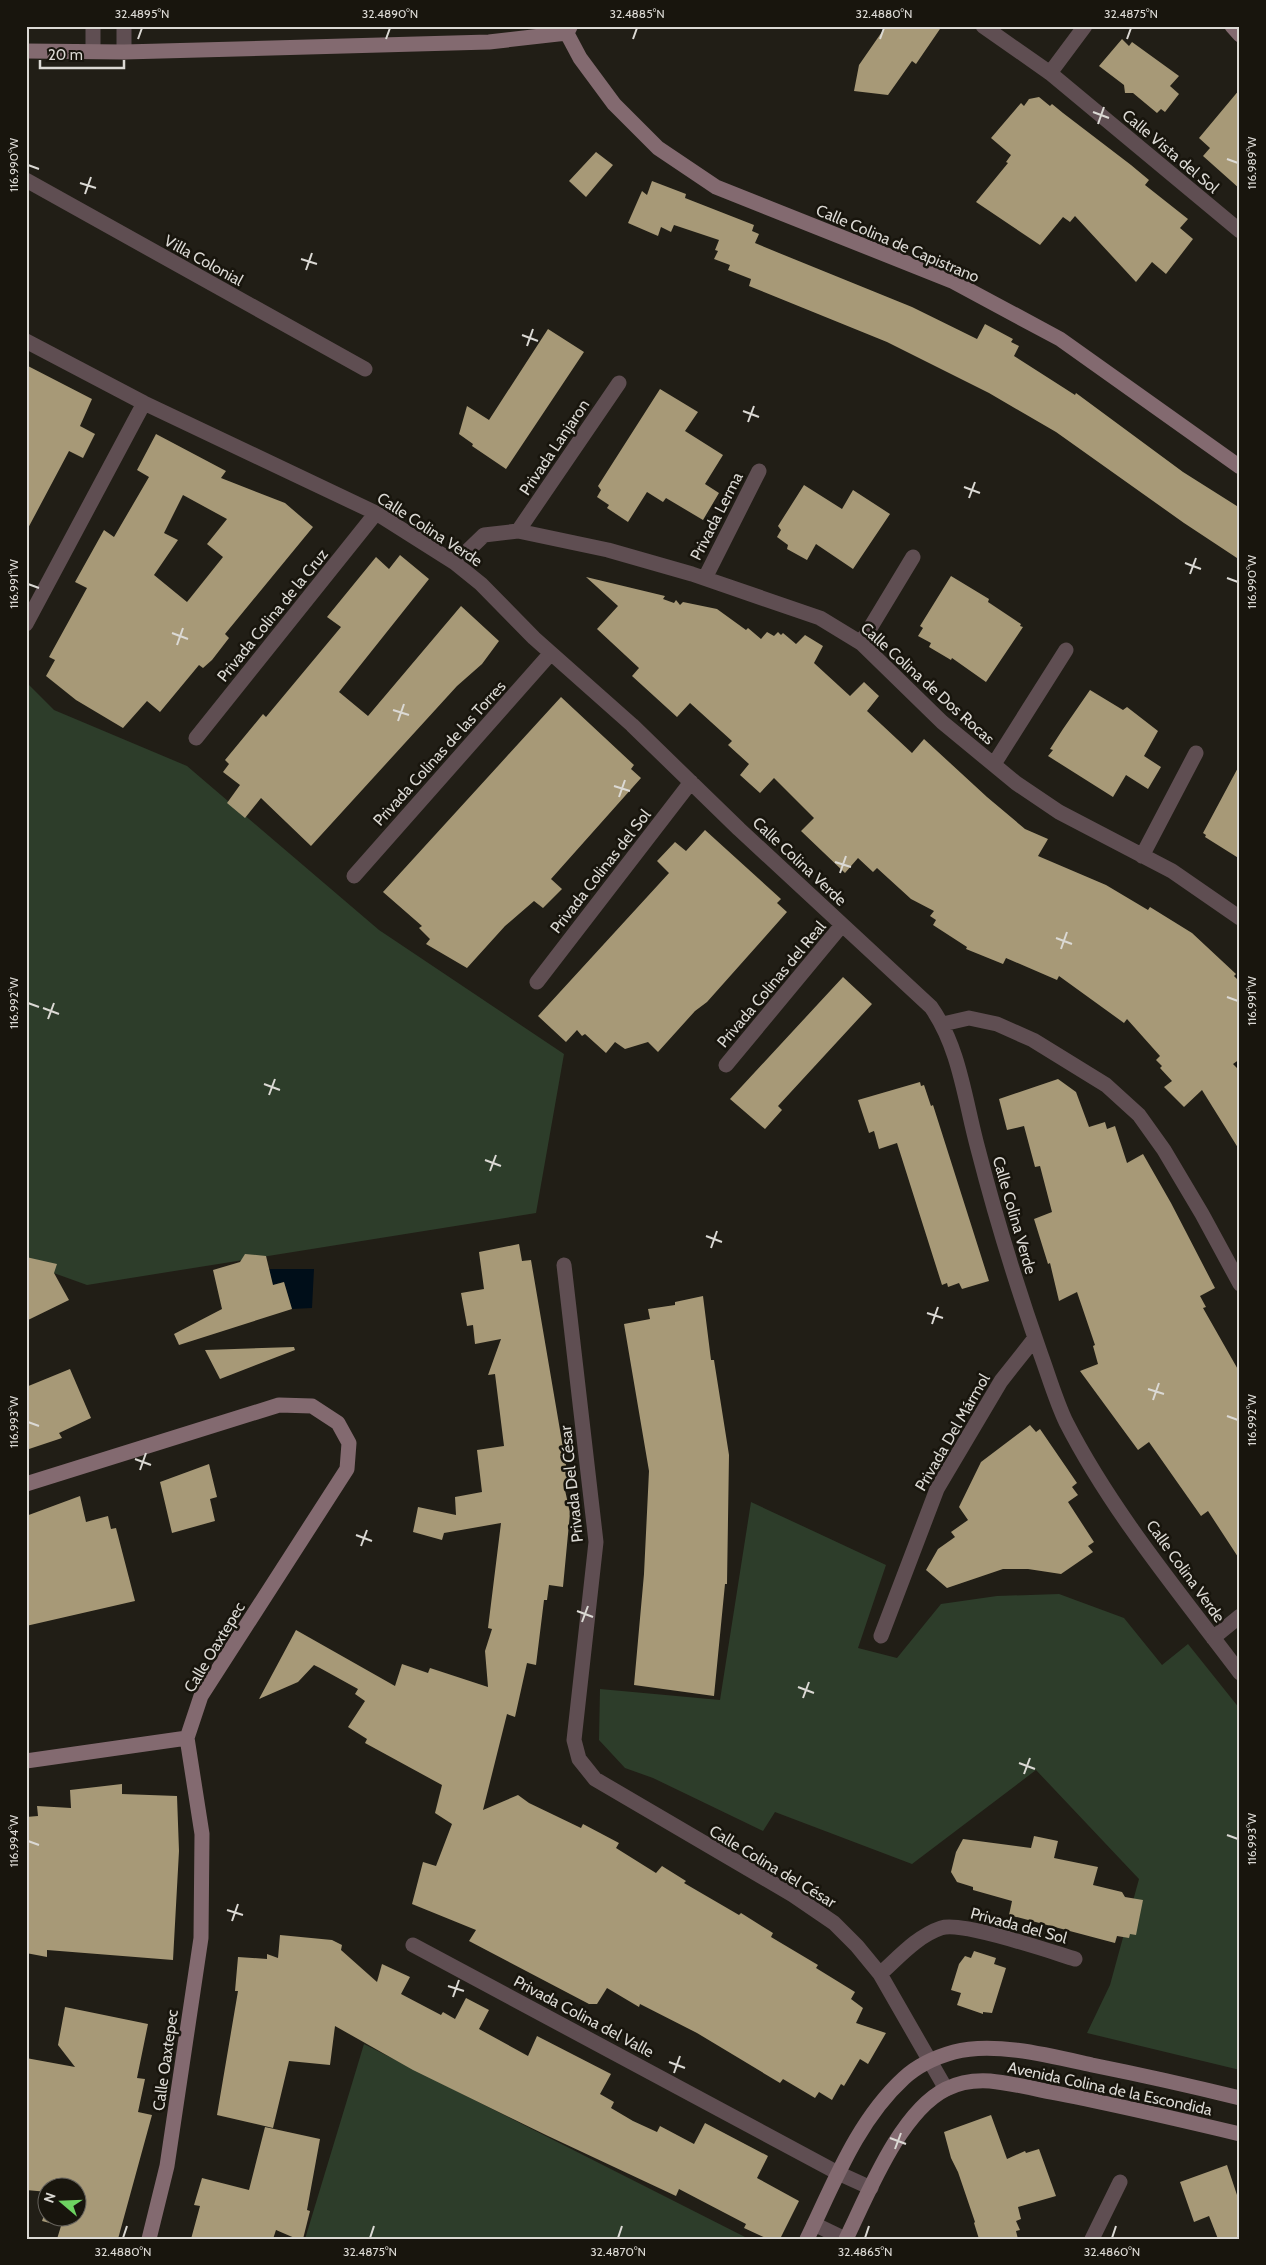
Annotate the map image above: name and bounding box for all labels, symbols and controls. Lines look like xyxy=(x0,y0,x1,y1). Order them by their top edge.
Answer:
text: 32.4895°N xyxy=(115,6,169,21)
text: 32.4890°N xyxy=(362,6,418,21)
text: 32.4885°N xyxy=(609,6,665,21)
text: 32.4880°N xyxy=(855,6,913,21)
text: 32.4875°N xyxy=(1104,6,1158,21)
scale bar xyxy=(40,38,124,70)
text: 20 m xyxy=(48,46,83,64)
street label: Calle Vista del Sol xyxy=(1118,105,1223,197)
text: 116.989°W xyxy=(1244,136,1259,189)
text: 116.990°W xyxy=(6,137,21,192)
street label: Calle Colina de Capistrano xyxy=(813,200,982,287)
street label: Villa Colonial xyxy=(161,231,247,290)
street label: Privada Lanjaron xyxy=(515,396,593,499)
street label: Privada Lerma xyxy=(686,469,747,563)
street label: Calle Colina Verde xyxy=(374,488,486,570)
street label: Privada Colina de la Cruz xyxy=(213,545,332,686)
text: 116.990°W xyxy=(1244,554,1259,609)
text: 116.991°W xyxy=(6,559,21,609)
street label: Calle Colina de Dos Rocas xyxy=(857,618,999,749)
street label: Privada Colinas de las Torres xyxy=(369,677,510,830)
street label: Privada Colinas del Sol xyxy=(546,805,655,937)
street label: Calle Colina Verde xyxy=(749,813,851,910)
street label: Privada Colinas del Real xyxy=(713,917,830,1051)
text: 116.992°W xyxy=(6,976,21,1029)
text: 116.991°W xyxy=(1244,976,1259,1026)
street label: Calle Colina Verde xyxy=(989,1154,1040,1276)
street label: Privada Del Mármol xyxy=(911,1370,994,1494)
text: 116.992°W xyxy=(1244,1393,1259,1446)
text: 116.993°W xyxy=(6,1395,21,1448)
street label: Privada Del César xyxy=(556,1424,587,1543)
street label: Calle Colina Verde xyxy=(1142,1517,1229,1626)
street label: Calle Oaxtepec xyxy=(180,1599,249,1696)
text: 116.993°W xyxy=(1244,1812,1259,1865)
text: 116.994°W xyxy=(6,1814,21,1867)
street label: Calle Colina del César xyxy=(706,1821,840,1912)
street label: Privada del Sol xyxy=(968,1903,1070,1948)
street label: Privada Colina del Valle xyxy=(511,1971,657,2061)
street label: Calle Oaxtepec xyxy=(149,2008,182,2112)
street label: Avenida Colina de la Escondida xyxy=(1006,2058,1214,2120)
north arrow xyxy=(38,2178,88,2228)
text: N xyxy=(40,2190,60,2205)
text: 32.4880°N xyxy=(94,2244,152,2259)
text: 32.4875°N xyxy=(343,2244,397,2259)
text: 32.4870°N xyxy=(590,2244,646,2259)
text: 32.4865°N xyxy=(838,2244,892,2259)
text: 32.4860°N xyxy=(1084,2244,1140,2259)

